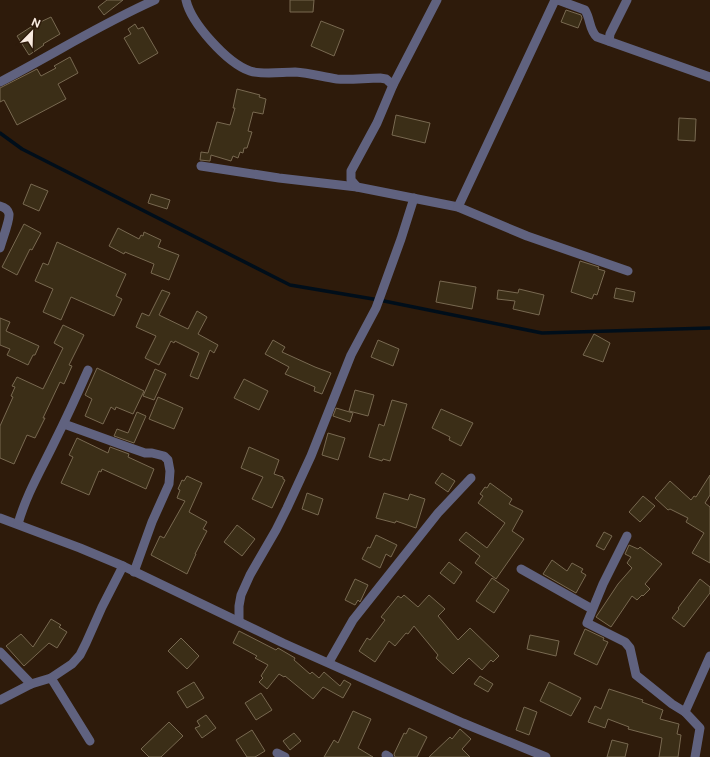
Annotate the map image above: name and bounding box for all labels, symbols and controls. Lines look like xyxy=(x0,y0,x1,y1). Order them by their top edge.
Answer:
north arrow xyxy=(12,12,52,52)
text: N xyxy=(30,16,42,30)

